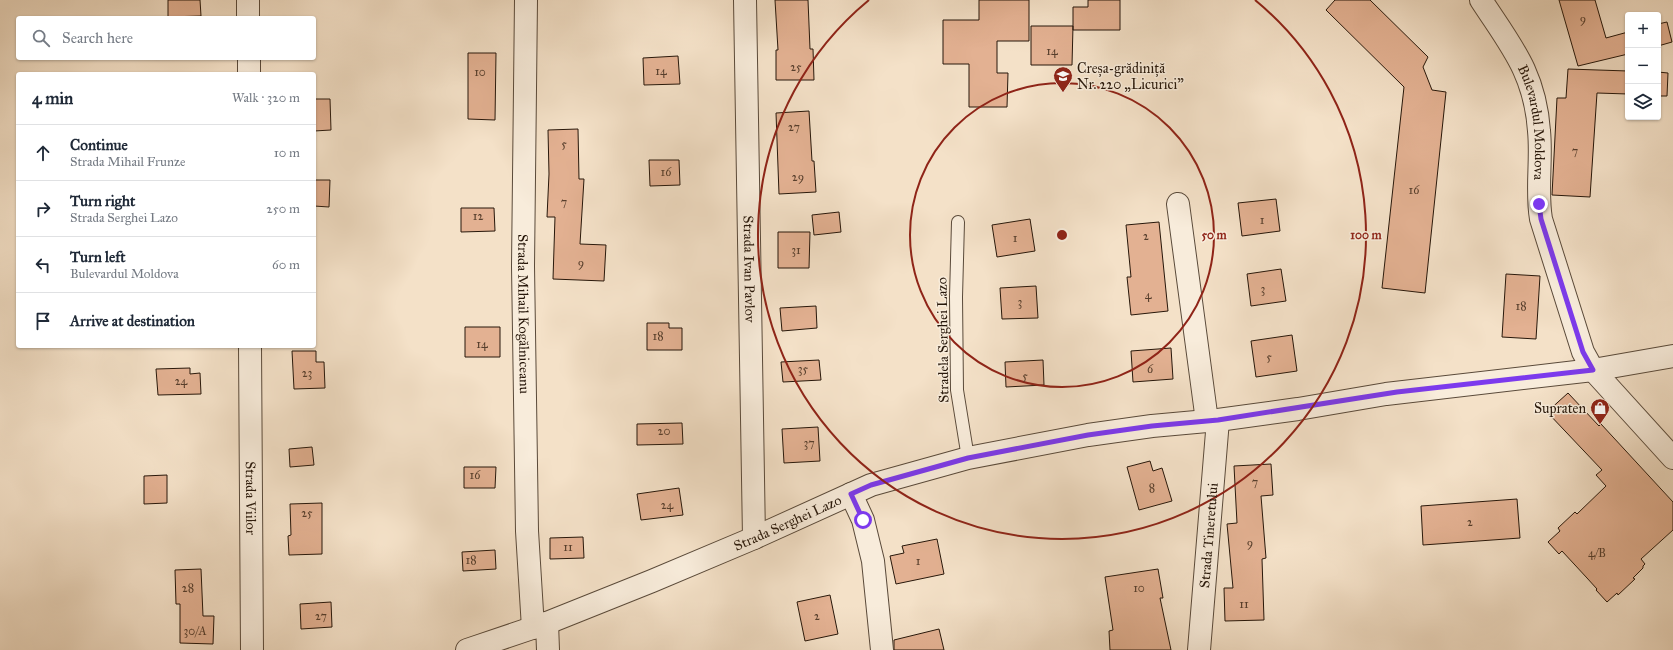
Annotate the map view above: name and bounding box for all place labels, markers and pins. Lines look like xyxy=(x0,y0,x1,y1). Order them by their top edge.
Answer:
place label: Creșa-grădiniță Nr. 220 „Licurici” xyxy=(1077,60,1184,93)
school or university icon: Creșa-grădiniță Nr. 220 „Licurici” xyxy=(1052,65,1074,93)
centre of rings xyxy=(1055,228,1069,242)
shop icon: Supraten xyxy=(1589,397,1611,425)
place label: Supraten xyxy=(1534,400,1586,417)

